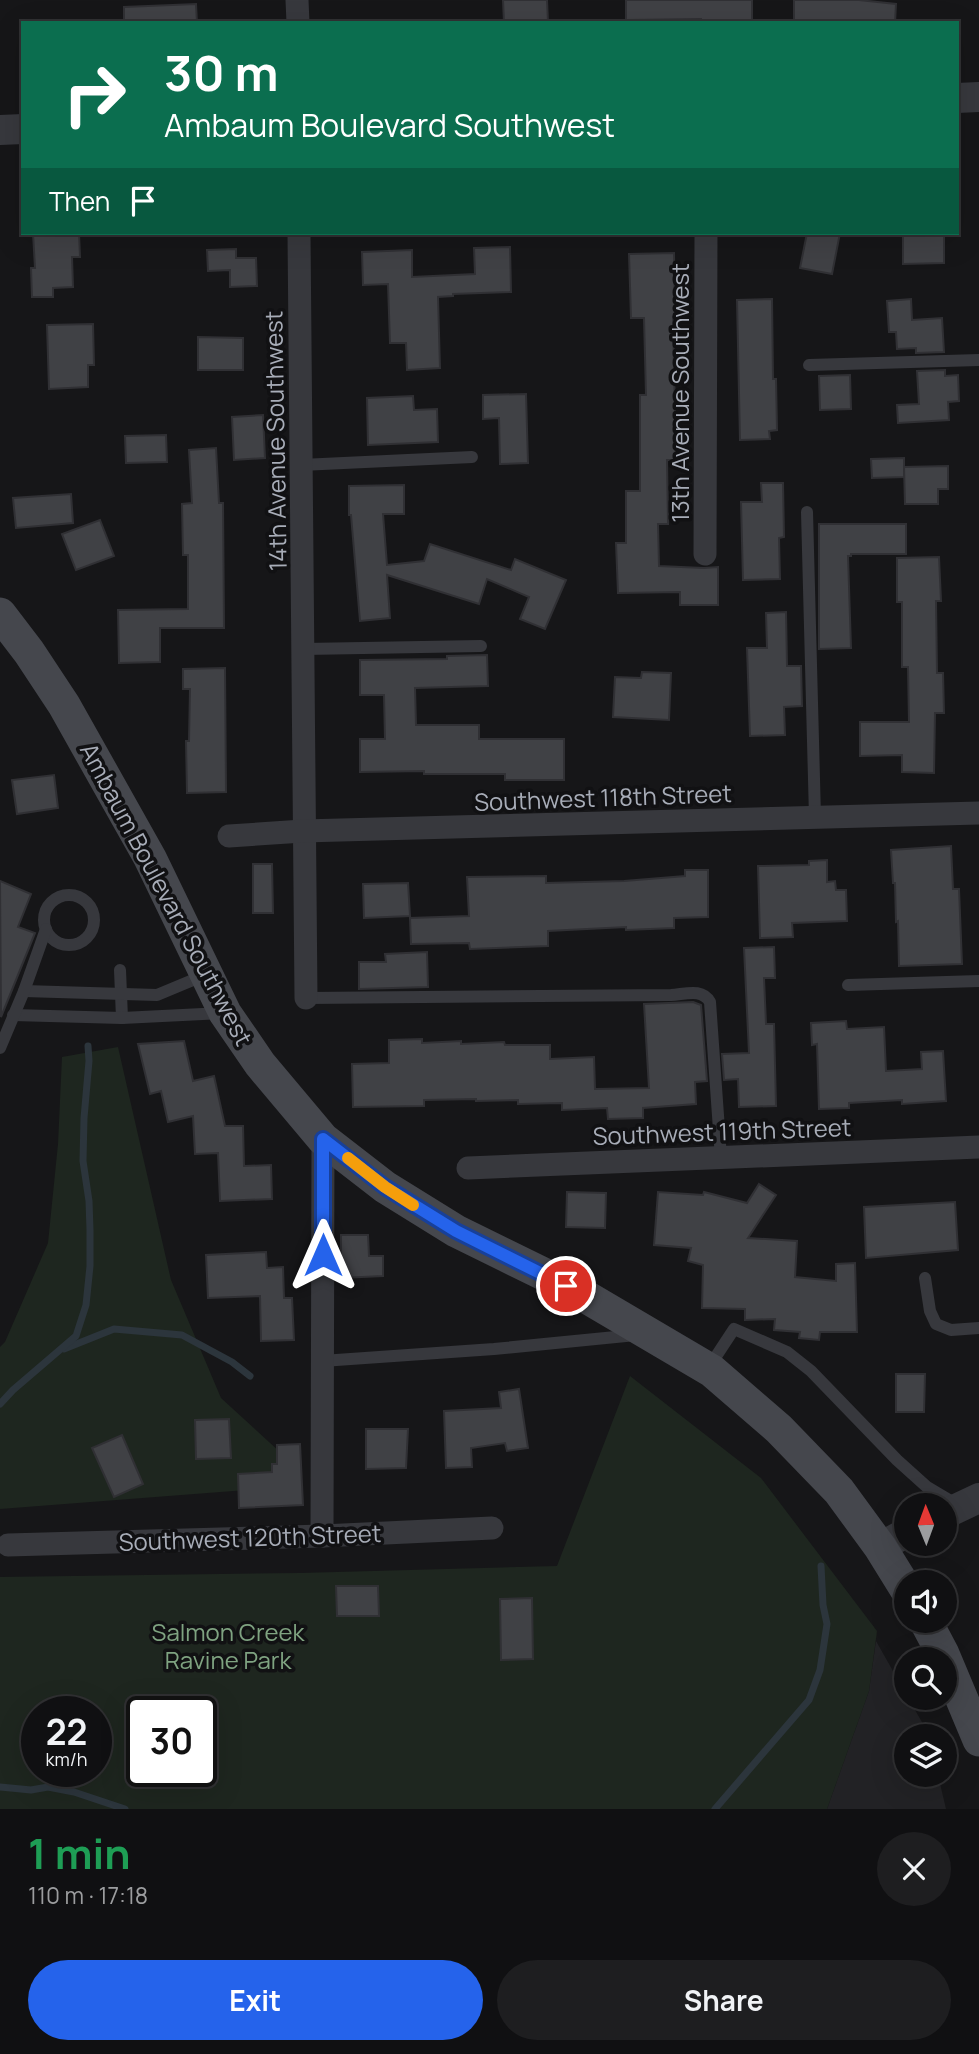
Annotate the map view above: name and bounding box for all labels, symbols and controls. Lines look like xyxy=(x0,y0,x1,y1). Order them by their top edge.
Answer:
text: 30 m xyxy=(164,39,279,106)
icon: right xyxy=(49,49,140,140)
text: Ambaum Boulevard Southwest xyxy=(164,103,615,147)
icon: arrive xyxy=(124,182,162,220)
text: Then xyxy=(49,183,110,219)
street label: 13th Avenue Southwest xyxy=(663,263,696,523)
street label: 14th Avenue Southwest xyxy=(256,311,294,571)
street label: Ambaum Boulevard Southwest xyxy=(73,737,261,1051)
street label: Southwest 118th Street xyxy=(474,776,732,818)
street label: Southwest 119th Street xyxy=(592,1110,852,1152)
position arrow xyxy=(286,1218,360,1292)
pin xyxy=(536,1256,596,1316)
icon: arrive xyxy=(547,1267,585,1305)
north arrow xyxy=(894,1493,957,1556)
map controls xyxy=(894,1493,957,1787)
street label: Southwest 120th Street xyxy=(118,1516,382,1558)
button: sound xyxy=(894,1570,957,1633)
park label: Salmon Creek Ravine Park xyxy=(152,1615,305,1676)
button: search xyxy=(894,1647,957,1710)
speed limit sign: 30 xyxy=(126,1696,217,1787)
text: 22 xyxy=(46,1708,87,1756)
button: layers xyxy=(894,1724,957,1787)
text: km/h xyxy=(46,1747,87,1771)
text: 1 min xyxy=(28,1824,131,1882)
button: close xyxy=(877,1832,951,1906)
text: 110 m · 17:18 xyxy=(28,1879,148,1911)
button: Exit xyxy=(28,1960,483,2040)
button: Share xyxy=(497,1960,951,2040)

